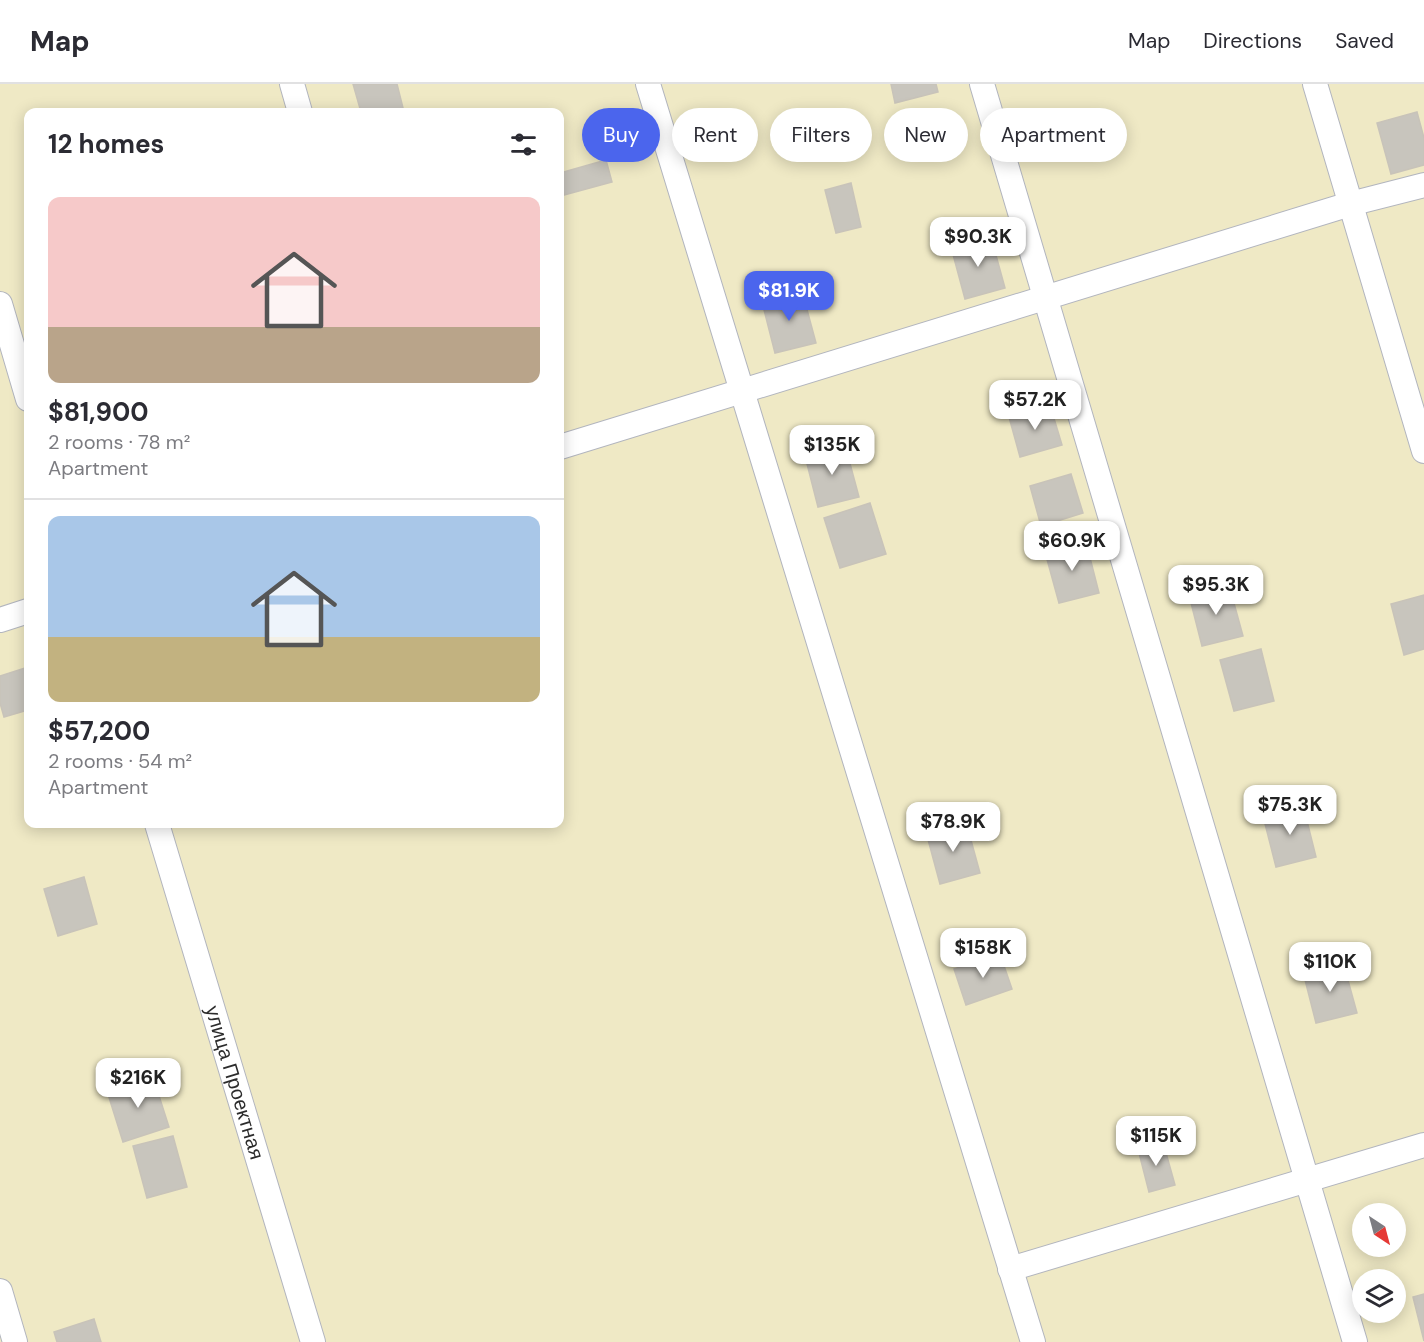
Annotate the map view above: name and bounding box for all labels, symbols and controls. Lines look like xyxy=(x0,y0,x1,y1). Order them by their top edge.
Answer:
text: Map xyxy=(30,23,90,60)
text: Map xyxy=(1128,27,1170,55)
text: Directions xyxy=(1203,27,1302,55)
text: Saved xyxy=(1335,27,1394,55)
chip: Buy xyxy=(582,108,660,162)
chip: Rent xyxy=(672,108,758,162)
chip: Filters xyxy=(770,108,872,162)
chip: New xyxy=(884,108,968,162)
chip: Apartment xyxy=(980,108,1127,162)
text: 12 homes xyxy=(48,127,164,161)
icon: filters xyxy=(507,128,540,161)
pin: $90.3K xyxy=(929,217,1027,268)
text: $90.3K xyxy=(944,223,1012,249)
icon: home xyxy=(240,236,348,344)
pin: $81.9K xyxy=(740,271,838,322)
text: $81.9K xyxy=(758,277,820,303)
pin: $57.2K xyxy=(986,380,1084,431)
text: $57.2K xyxy=(1003,386,1067,412)
text: $81,900 xyxy=(48,395,149,429)
pin: $135K xyxy=(790,425,874,476)
text: 2 rooms · 78 m² xyxy=(48,429,190,455)
text: $135K xyxy=(804,431,860,457)
text: Apartment xyxy=(48,455,148,481)
pin: $60.9K xyxy=(1023,521,1121,572)
text: $60.9K xyxy=(1038,527,1106,553)
icon: home xyxy=(240,555,348,663)
pin: $95.3K xyxy=(1167,565,1265,616)
text: $95.3K xyxy=(1182,571,1250,597)
text: $57,200 xyxy=(48,714,150,748)
text: 2 rooms · 54 m² xyxy=(48,748,192,774)
text: Apartment xyxy=(48,774,148,800)
pin: $75.3K xyxy=(1241,785,1339,836)
text: $75.3K xyxy=(1258,791,1322,817)
pin: $78.9K xyxy=(904,802,1002,853)
text: $78.9K xyxy=(920,808,986,834)
pin: $158K xyxy=(941,928,1025,979)
text: $158K xyxy=(954,934,1012,960)
pin: $110K xyxy=(1288,942,1372,993)
text: $110K xyxy=(1303,948,1357,974)
street label: улица Проектная xyxy=(199,1003,270,1163)
pin: $216K xyxy=(96,1058,180,1109)
text: $216K xyxy=(110,1064,166,1090)
pin: $115K xyxy=(1114,1116,1198,1167)
text: $115K xyxy=(1130,1122,1182,1148)
north arrow xyxy=(1352,1203,1406,1257)
map controls xyxy=(1352,1203,1406,1323)
button: layers xyxy=(1352,1269,1406,1323)

